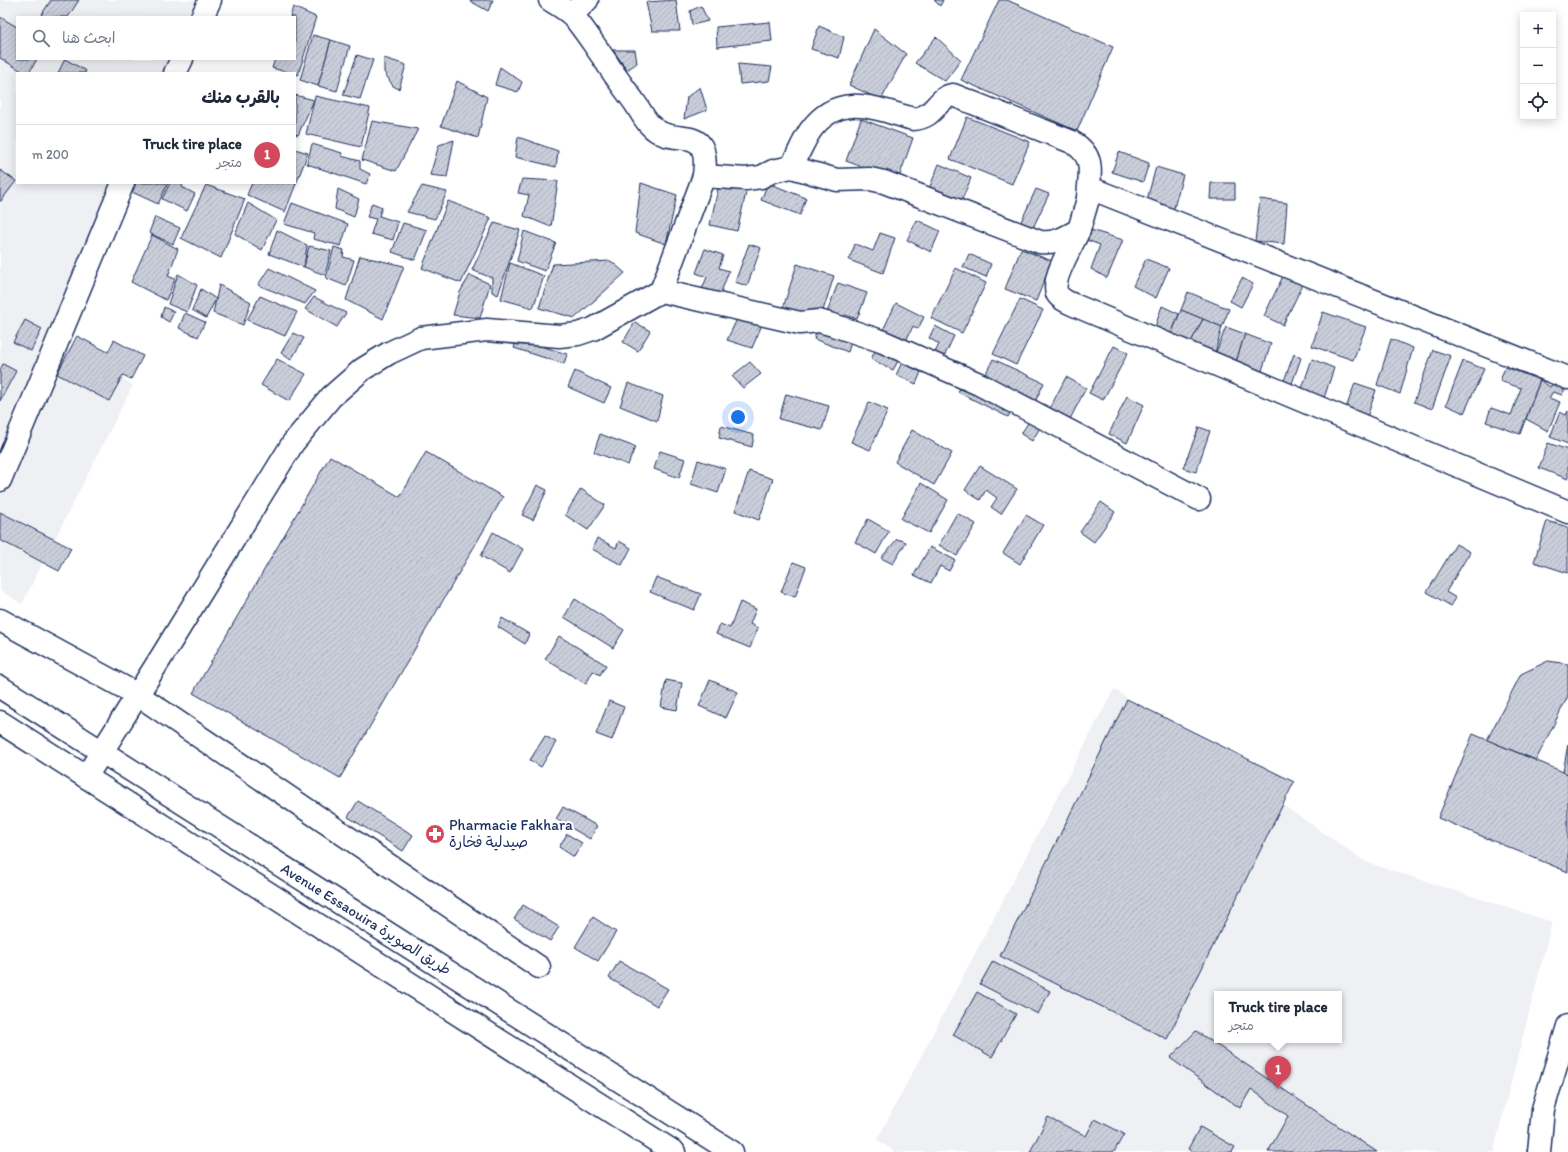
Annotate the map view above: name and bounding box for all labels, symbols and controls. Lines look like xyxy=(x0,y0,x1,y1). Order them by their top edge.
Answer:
map controls xyxy=(1520,12,1556,120)
button: + xyxy=(1520,12,1556,48)
search box xyxy=(16,16,296,60)
icon: search xyxy=(30,27,52,49)
text: ابحث هنا xyxy=(62,29,116,47)
button: − xyxy=(1520,48,1556,84)
button: locate xyxy=(1520,84,1556,120)
text: بالقرب منك xyxy=(202,87,280,107)
text: Truck tire place xyxy=(143,135,242,153)
text: 200 m xyxy=(32,147,69,162)
text: 1 xyxy=(264,147,270,162)
text: متجر xyxy=(217,155,242,170)
your location xyxy=(728,407,748,427)
place label: Pharmacie Fakhara صيدلية فخارة xyxy=(449,816,573,851)
pharmacy icon: Pharmacie Fakhara صيدلية فخارة xyxy=(424,823,446,845)
street label: Avenue Essaouira طريق الصويرة xyxy=(278,859,454,979)
popup xyxy=(1214,991,1342,1043)
text: Truck tire place xyxy=(1228,998,1328,1016)
text: متجر xyxy=(1228,1018,1254,1033)
pin: 1 xyxy=(1265,1056,1291,1089)

